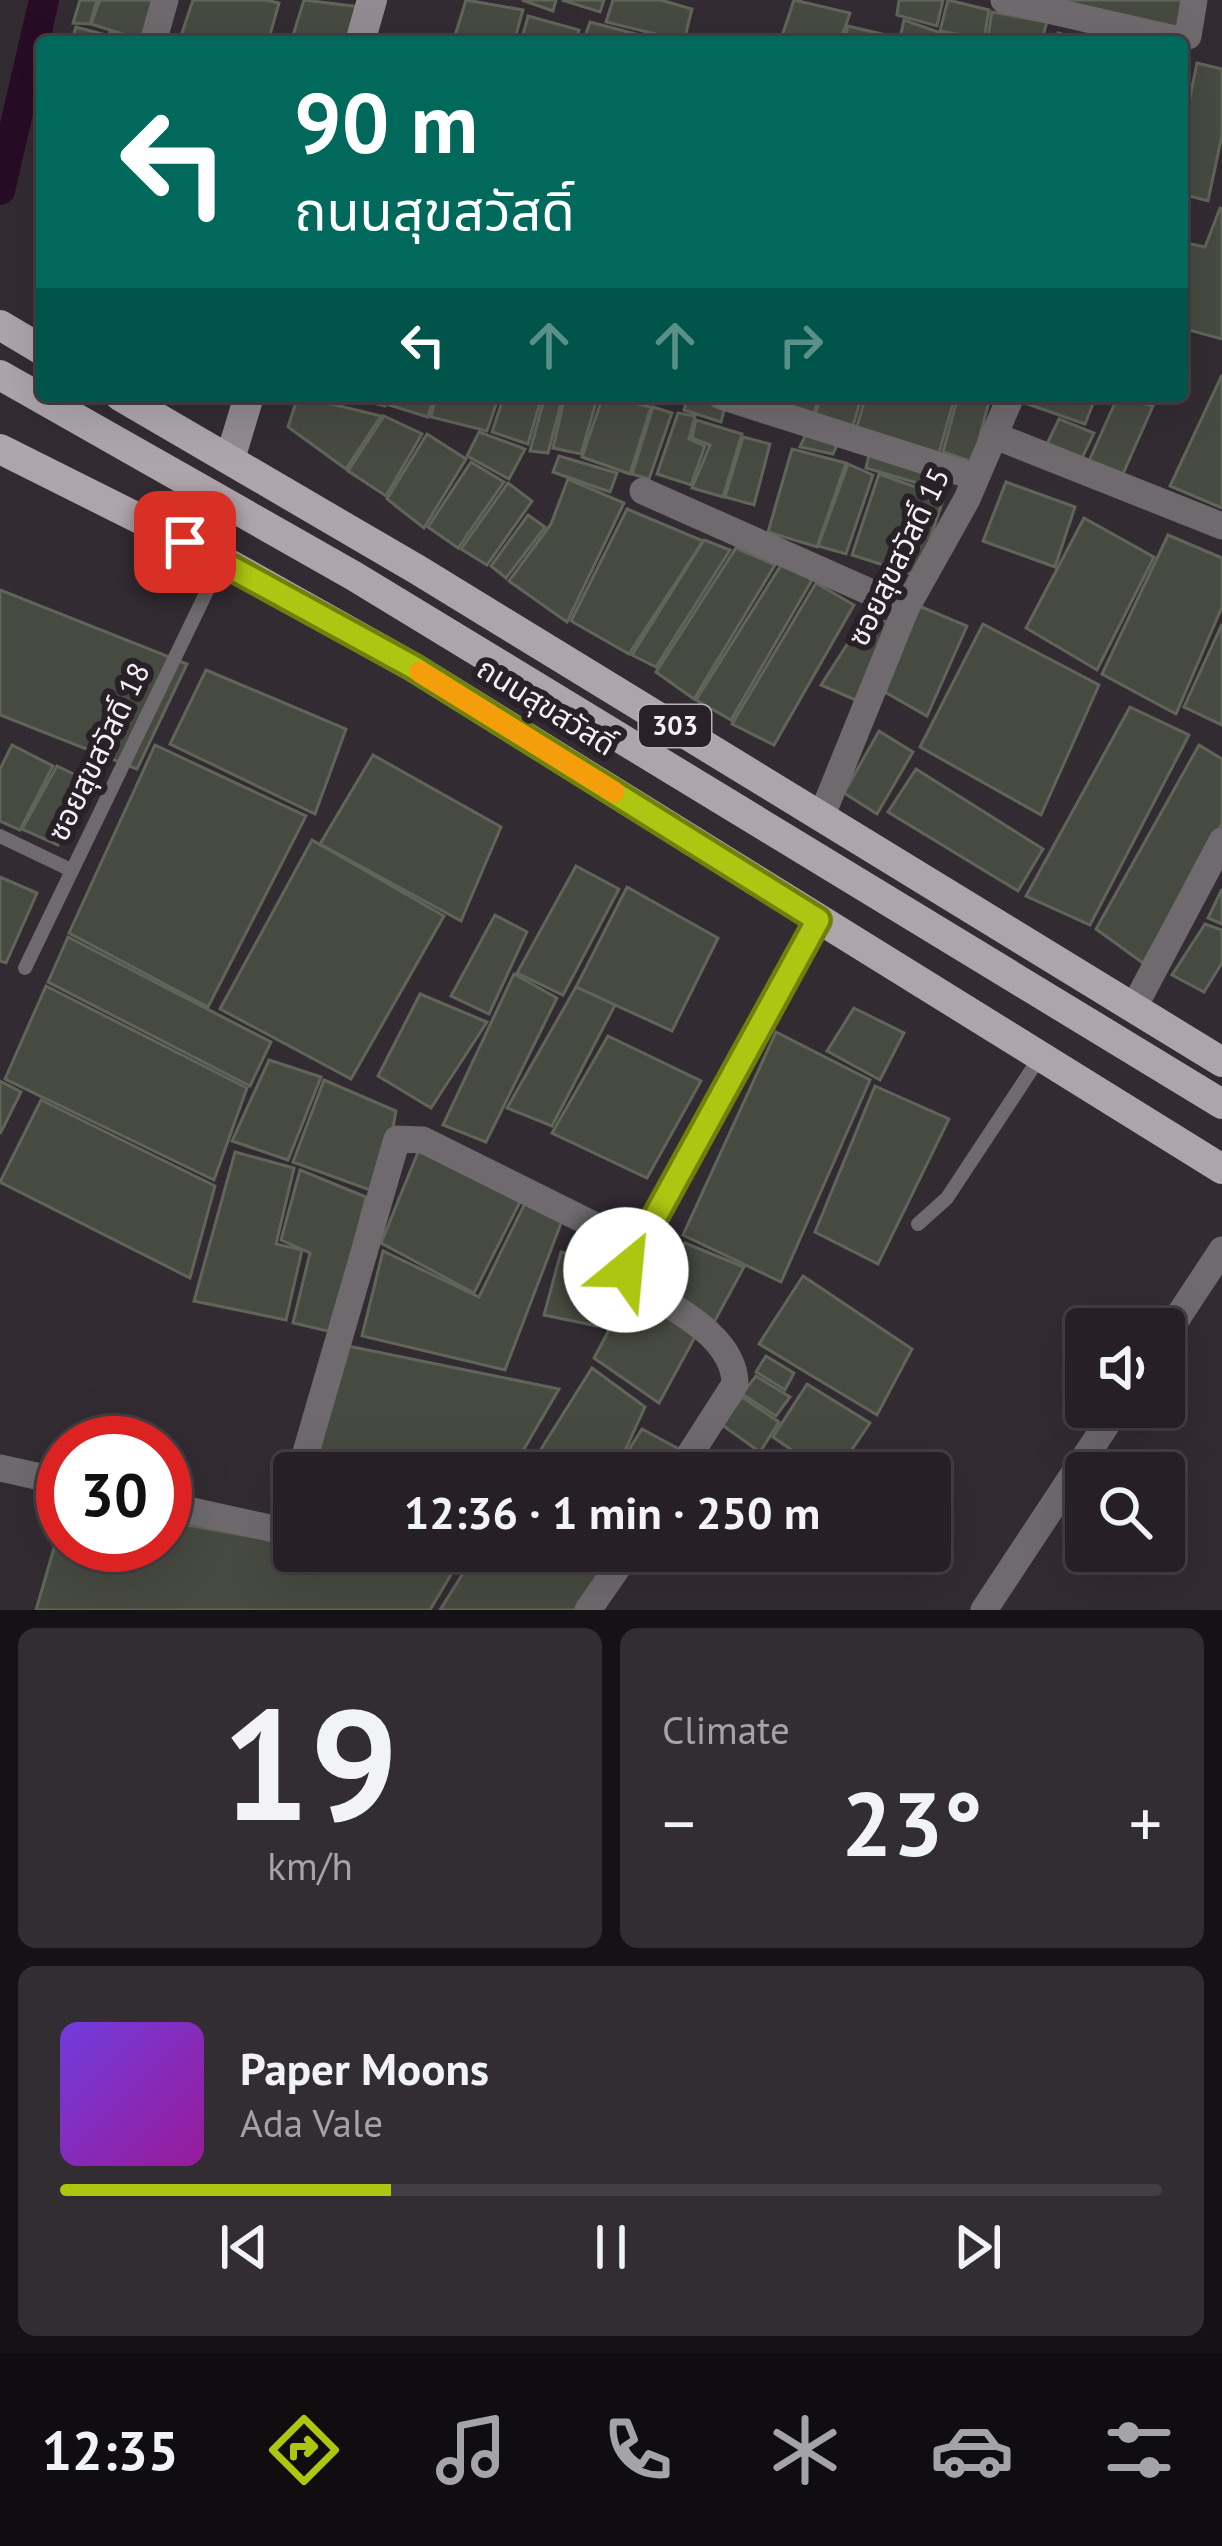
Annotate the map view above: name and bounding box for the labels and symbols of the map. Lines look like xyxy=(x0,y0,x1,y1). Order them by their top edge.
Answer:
street label: ซอยสุขสวัสดิ์ 15 xyxy=(838,461,958,652)
pin xyxy=(134,491,236,593)
street label: ถนนสุขสวัสดิ์ xyxy=(470,648,623,764)
street label: ซอยสุขสวัสดิ์ 18 xyxy=(38,656,158,847)
road number: 303 xyxy=(639,705,711,747)
position arrow xyxy=(563,1207,689,1333)
speed limit sign: 30 xyxy=(36,1416,192,1572)

